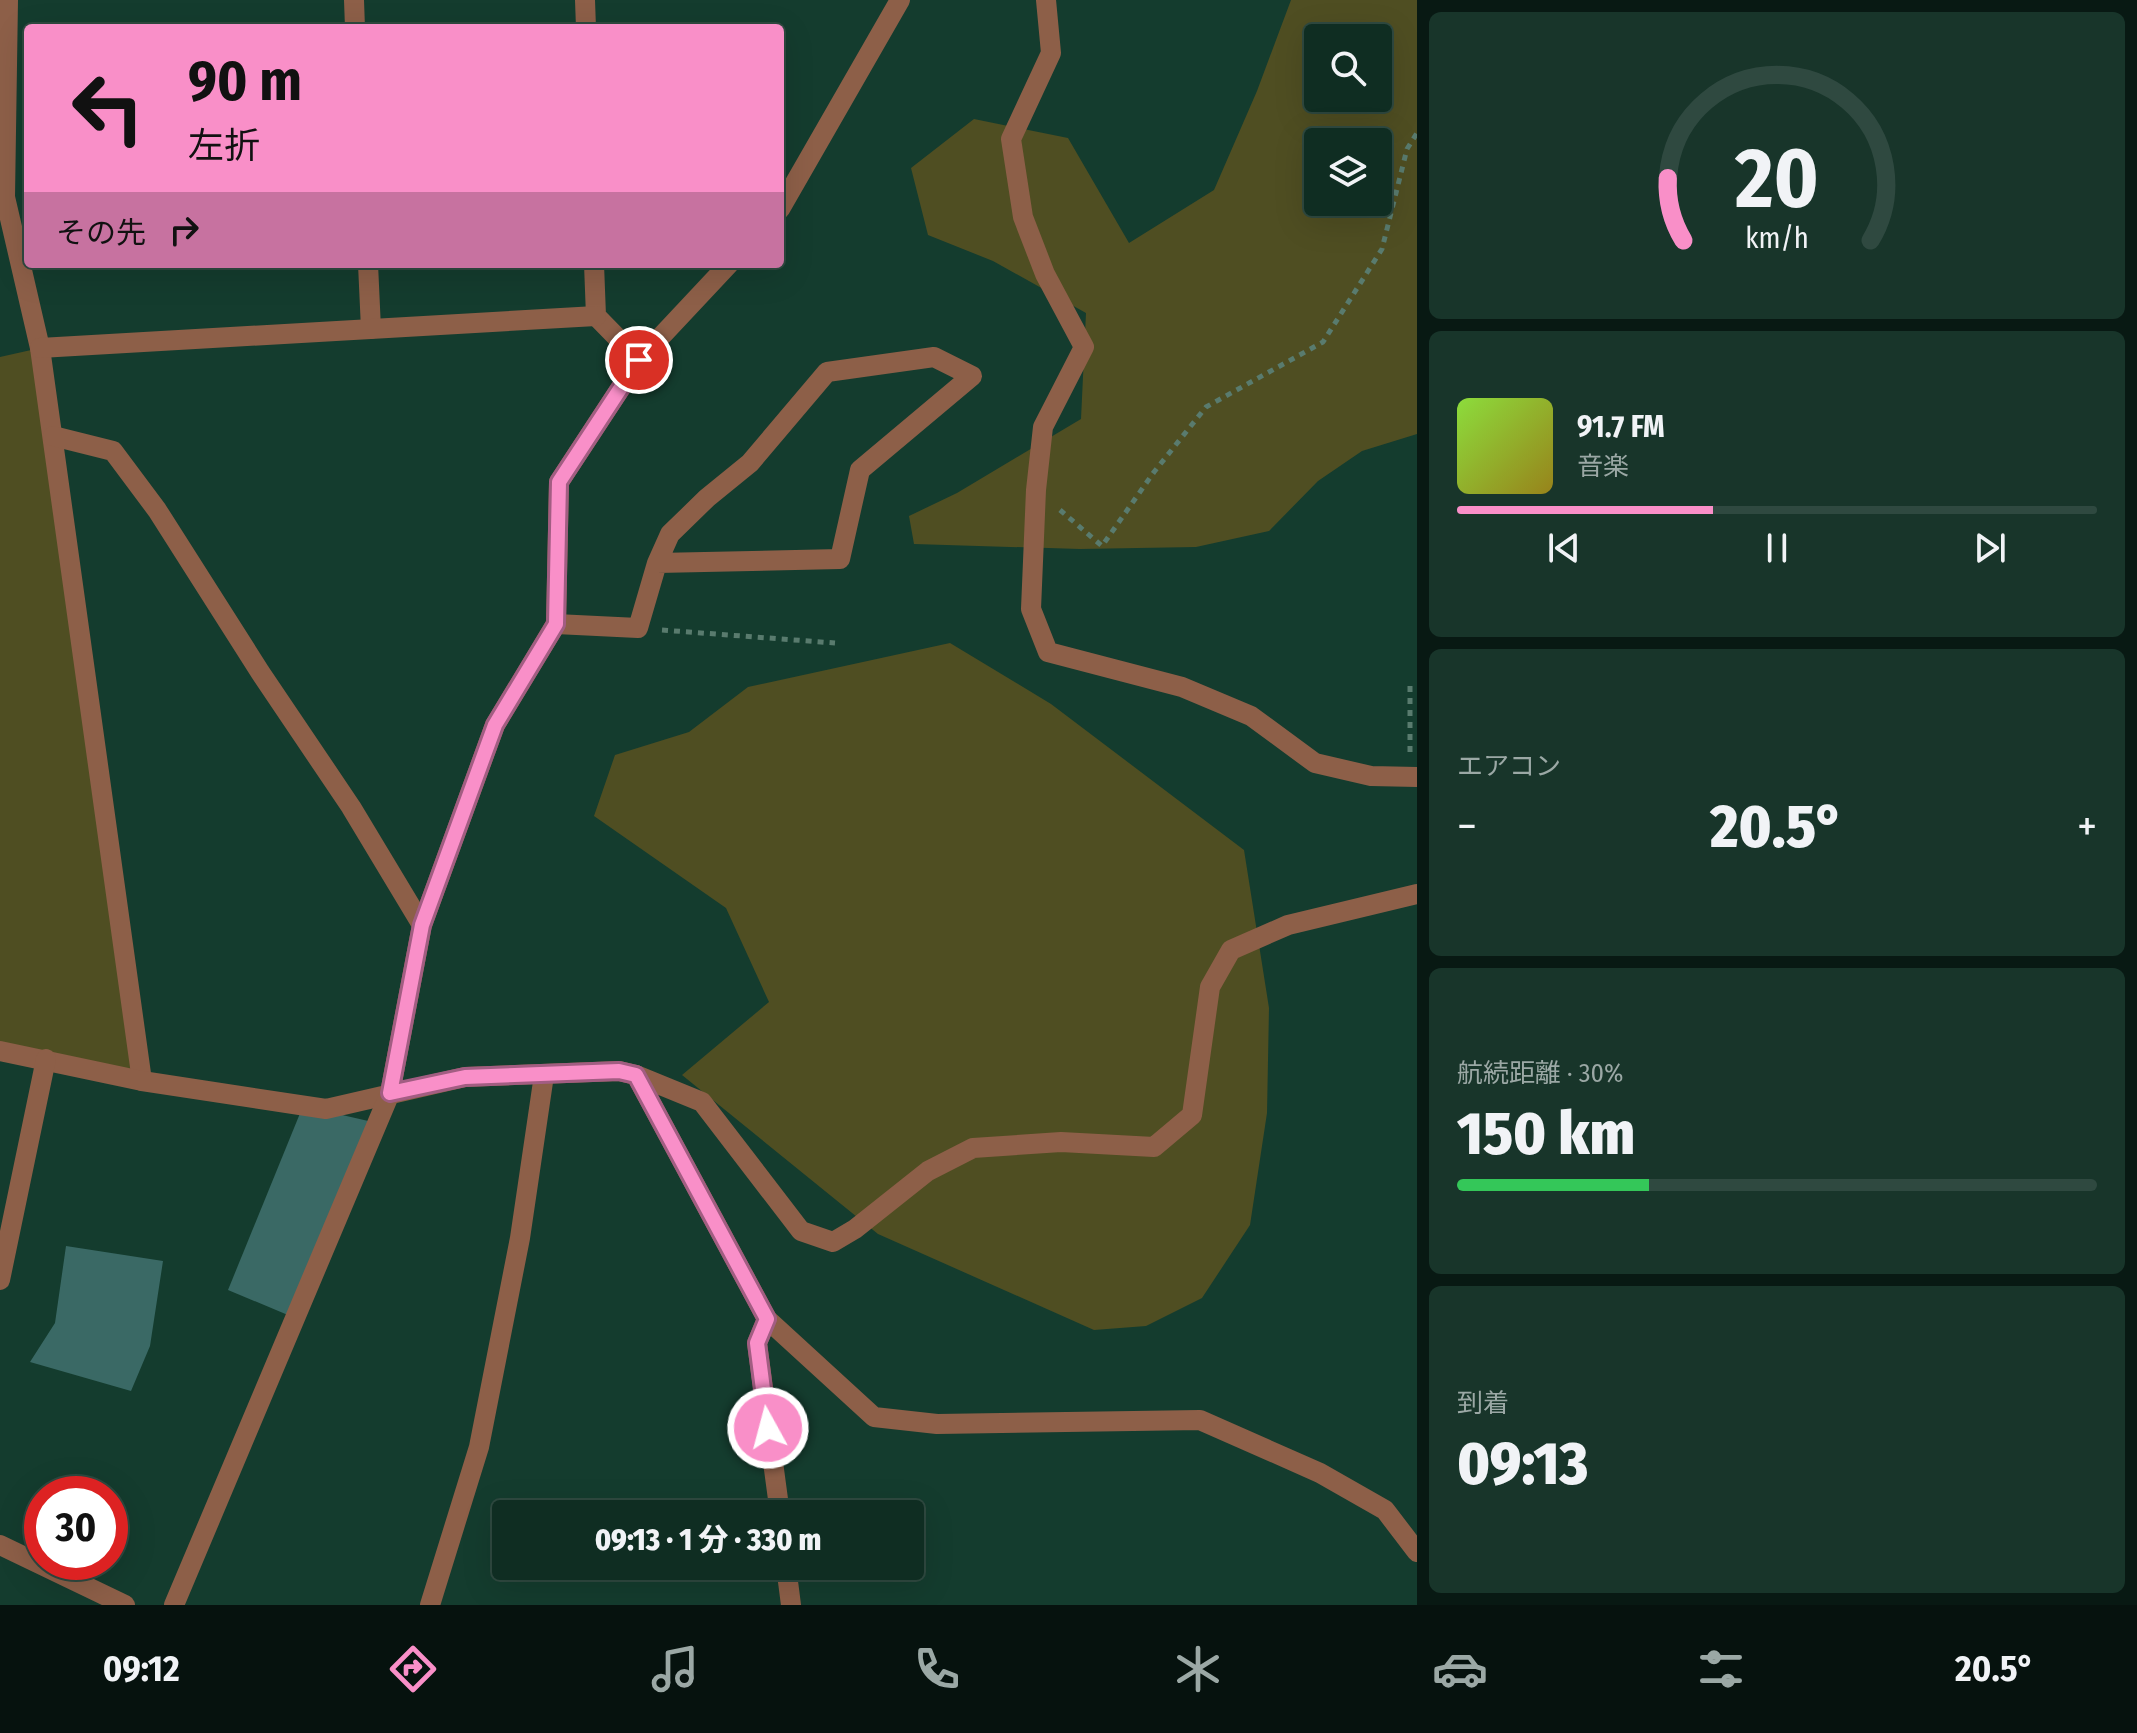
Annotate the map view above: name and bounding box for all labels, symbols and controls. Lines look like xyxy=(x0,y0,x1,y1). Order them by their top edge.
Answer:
map controls xyxy=(1304,24,1392,216)
button: search xyxy=(1304,24,1392,112)
text: 90 m xyxy=(188,48,302,115)
icon: left xyxy=(56,56,160,160)
text: 左折 xyxy=(188,124,260,168)
button: layers xyxy=(1304,128,1392,216)
text: 20 xyxy=(1734,129,1819,229)
icon: right xyxy=(162,208,206,252)
text: その先 xyxy=(56,215,146,251)
text: km/h xyxy=(1745,221,1809,256)
pin xyxy=(605,326,673,394)
icon: arrive xyxy=(617,338,661,382)
text: 91.7 FM xyxy=(1577,409,1665,445)
text: 音楽 xyxy=(1577,451,1629,482)
icon: previous xyxy=(1542,526,1586,570)
icon: pause xyxy=(1755,526,1799,570)
icon: next xyxy=(1968,526,2012,570)
text: エアコン xyxy=(1457,751,1561,782)
text: 20.5° xyxy=(1710,791,1844,863)
text: − xyxy=(1457,800,1477,853)
text: + xyxy=(2077,800,2097,853)
text: 航続距離 · 30% xyxy=(1457,1058,1623,1089)
text: 150 km xyxy=(1457,1098,1635,1170)
position arrow xyxy=(726,1386,810,1470)
text: 到着 xyxy=(1457,1388,1509,1419)
text: 09:13 xyxy=(1457,1428,1588,1500)
speed limit sign: 30 xyxy=(24,1476,128,1580)
text: 09:13 · 1 分 · 330 m xyxy=(595,1522,821,1558)
icon: directions xyxy=(385,1641,441,1697)
icon: music xyxy=(647,1641,703,1697)
icon: phone xyxy=(909,1641,965,1697)
icon: climate xyxy=(1170,1641,1226,1697)
icon: car xyxy=(1432,1641,1488,1697)
icon: filters xyxy=(1693,1641,1749,1697)
text: 09:12 xyxy=(103,1647,180,1691)
text: 20.5° xyxy=(1955,1647,2034,1691)

